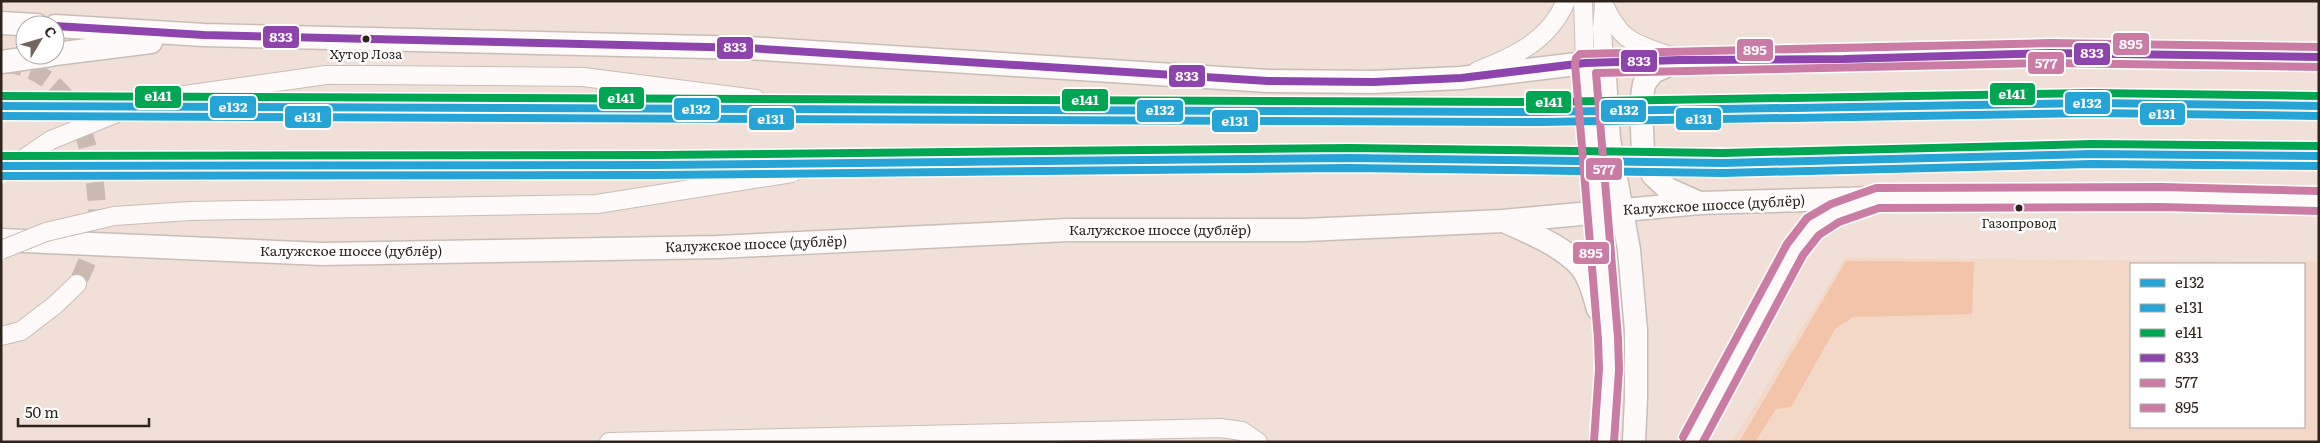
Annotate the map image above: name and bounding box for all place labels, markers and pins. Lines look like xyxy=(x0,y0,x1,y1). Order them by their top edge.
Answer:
marker: Хутор Лоза xyxy=(361,34,371,44)
place label: Хутор Лоза xyxy=(330,44,402,63)
marker: Газопровод xyxy=(2014,203,2024,213)
place label: Газопровод xyxy=(1981,213,2057,232)

